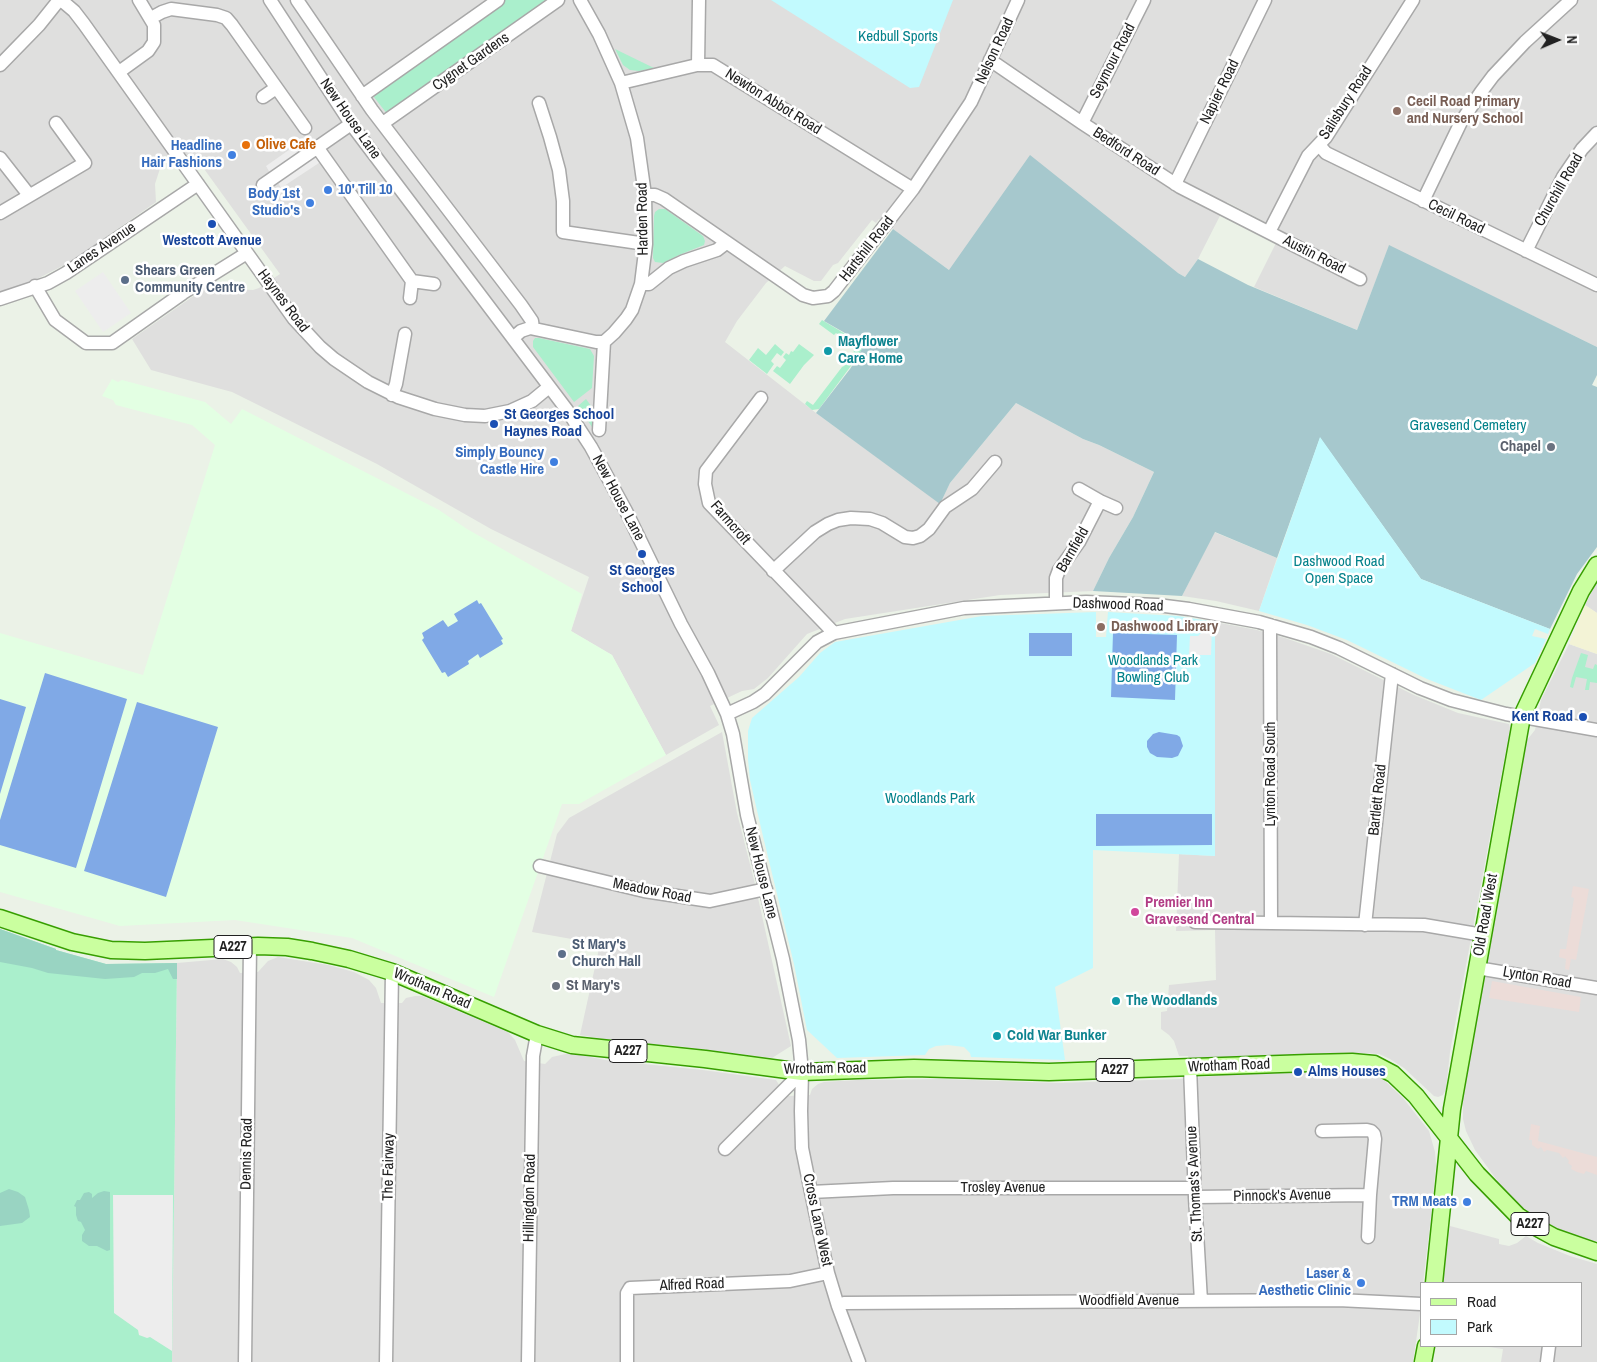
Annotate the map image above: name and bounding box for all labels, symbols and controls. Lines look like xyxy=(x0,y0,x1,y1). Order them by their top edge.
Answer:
street label: Nelson Road xyxy=(972,15,1018,87)
north arrow xyxy=(1532,15,1582,65)
street label: Seymour Road xyxy=(1086,20,1140,102)
park label: Kedbull Sports xyxy=(858,28,938,46)
street label: Cygnet Gardens xyxy=(429,29,513,95)
text: N xyxy=(1563,35,1581,44)
street label: Napier Road xyxy=(1197,57,1243,127)
street label: Salisbury Road xyxy=(1316,63,1376,143)
street label: Newton Abbot Road xyxy=(722,65,824,139)
street label: New House Lane xyxy=(316,75,384,163)
place label: Cecil Road Primary and Nursery School xyxy=(1407,93,1523,128)
marker: Cecil Road Primary and Nursery School xyxy=(1391,105,1403,117)
street label: Bedford Road xyxy=(1089,124,1163,180)
place label: Olive Cafe xyxy=(256,136,316,154)
place label: Headline Hair Fashions xyxy=(141,137,222,172)
marker: Olive Cafe xyxy=(240,139,252,151)
marker: Headline Hair Fashions xyxy=(226,149,238,161)
street label: Churchill Road xyxy=(1531,150,1587,230)
place label: 10' Till 10 xyxy=(338,181,393,199)
street label: Harden Road xyxy=(633,182,653,256)
marker: 10' Till 10 xyxy=(322,184,334,196)
place label: Body 1st Studio's xyxy=(248,185,300,220)
street label: Cecil Road xyxy=(1425,196,1487,238)
marker: Body 1st Studio's xyxy=(304,197,316,209)
street label: Hartshill Road xyxy=(836,213,898,285)
marker: Westcott Avenue xyxy=(206,218,218,230)
street label: Lanes Avenue xyxy=(64,219,140,277)
place label: Westcott Avenue xyxy=(162,232,262,250)
street label: Austin Road xyxy=(1280,232,1348,278)
place label: Shears Green Community Centre xyxy=(135,262,245,297)
street label: Haynes Road xyxy=(253,266,313,336)
marker: Shears Green Community Centre xyxy=(119,274,131,286)
place label: Mayflower Care Home xyxy=(838,333,903,368)
marker: Mayflower Care Home xyxy=(822,345,834,357)
place label: St Georges School Haynes Road xyxy=(504,406,614,441)
park label: Gravesend Cemetery xyxy=(1410,417,1526,435)
marker: St Georges School Haynes Road xyxy=(488,418,500,430)
place label: Chapel xyxy=(1500,438,1541,456)
marker: Chapel xyxy=(1545,441,1557,453)
place label: Simply Bouncy Castle Hire xyxy=(455,444,544,479)
street label: New House Lane xyxy=(588,452,648,544)
marker: Simply Bouncy Castle Hire xyxy=(548,456,560,468)
street label: Farmcroft xyxy=(706,497,754,549)
street label: Barnfield xyxy=(1053,524,1093,576)
marker: St Georges School xyxy=(636,548,648,560)
park label: Dashwood Road Open Space xyxy=(1294,553,1384,588)
place label: St Georges School xyxy=(609,562,675,597)
street label: Dashwood Road xyxy=(1072,594,1164,616)
place label: Dashwood Library xyxy=(1111,618,1218,636)
marker: Dashwood Library xyxy=(1095,621,1107,633)
park label: Woodlands Park Bowling Club xyxy=(1108,652,1198,687)
place label: Kent Road xyxy=(1512,708,1573,726)
marker: Kent Road xyxy=(1577,711,1589,723)
street label: Lynton Road South xyxy=(1262,722,1280,826)
street label: Bartlett Road xyxy=(1365,763,1391,837)
park label: Woodlands Park xyxy=(885,790,975,808)
street label: New House Lane xyxy=(741,825,781,921)
street label: Old Road West xyxy=(1470,872,1502,958)
street label: Meadow Road xyxy=(611,875,693,907)
place label: Premier Inn Gravesend Central xyxy=(1145,894,1254,929)
marker: Premier Inn Gravesend Central xyxy=(1129,906,1141,918)
road number: A227 xyxy=(214,936,252,959)
place label: St Mary's Church Hall xyxy=(572,936,641,971)
marker: St Mary's Church Hall xyxy=(556,948,568,960)
street label: Lynton Road xyxy=(1501,963,1573,993)
street label: Wrotham Road xyxy=(391,965,473,1013)
place label: St Mary's xyxy=(566,977,620,995)
marker: St Mary's xyxy=(550,980,562,992)
place label: The Woodlands xyxy=(1126,992,1217,1010)
marker: The Woodlands xyxy=(1110,995,1122,1007)
place label: Cold War Bunker xyxy=(1007,1027,1106,1045)
marker: Cold War Bunker xyxy=(991,1030,1003,1042)
road number: A227 xyxy=(609,1040,647,1062)
street label: Wrotham Road xyxy=(1187,1056,1271,1076)
road number: A227 xyxy=(1096,1058,1134,1082)
street label: Wrotham Road xyxy=(784,1059,866,1079)
place label: Alms Houses xyxy=(1308,1063,1386,1081)
marker: Alms Houses xyxy=(1292,1066,1304,1078)
street label: Dennis Road xyxy=(237,1118,257,1190)
street label: St. Thomas's Avenue xyxy=(1183,1125,1207,1243)
street label: The Fairway xyxy=(379,1133,399,1201)
street label: Hillingdon Road xyxy=(520,1154,540,1242)
street label: Cross Lane West xyxy=(798,1172,836,1268)
street label: Trosley Avenue xyxy=(961,1179,1045,1197)
street label: Pinnock's Avenue xyxy=(1233,1186,1331,1206)
place label: TRM Meats xyxy=(1392,1193,1457,1211)
marker: TRM Meats xyxy=(1461,1196,1473,1208)
road number: A227 xyxy=(1511,1212,1549,1236)
place label: Laser & Aesthetic Clinic xyxy=(1259,1265,1351,1300)
street label: Alfred Road xyxy=(659,1275,725,1295)
marker: Laser & Aesthetic Clinic xyxy=(1355,1277,1367,1289)
legend xyxy=(1420,1282,1582,1347)
text: Road xyxy=(1467,1291,1496,1312)
street label: Woodfield Avenue xyxy=(1079,1292,1179,1310)
text: Park xyxy=(1467,1316,1492,1337)

